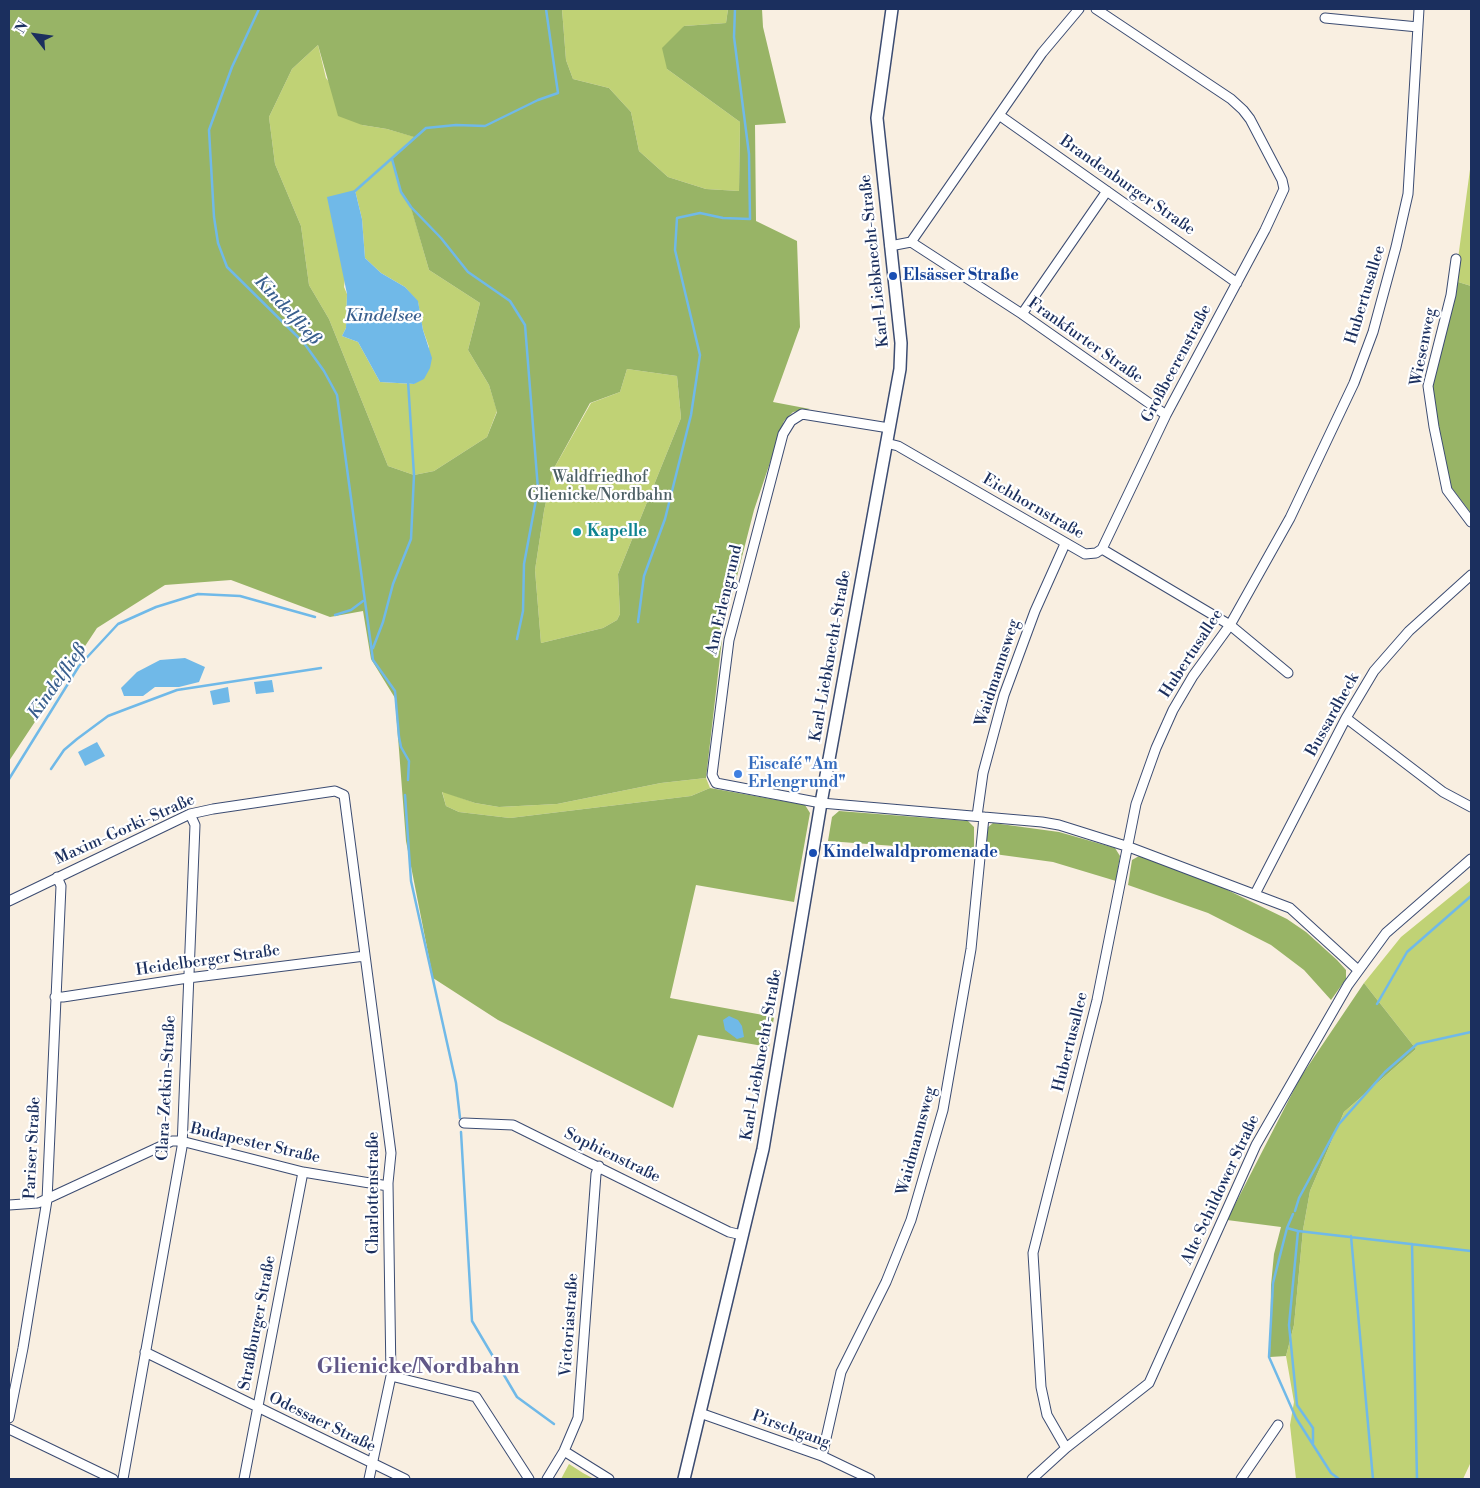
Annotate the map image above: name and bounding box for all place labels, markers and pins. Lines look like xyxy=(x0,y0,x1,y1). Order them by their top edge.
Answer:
place label: Elsässer Straße xyxy=(903,266,1019,286)
marker: Elsässer Straße xyxy=(887,270,899,282)
place label: Kapelle xyxy=(587,522,647,542)
marker: Kapelle xyxy=(571,526,583,538)
place label: Eiscafé "Am Erlengrund" xyxy=(748,755,846,793)
marker: Eiscafé "Am Erlengrund" xyxy=(732,768,744,780)
place label: Kindelwaldpromenade xyxy=(823,843,998,863)
marker: Kindelwaldpromenade xyxy=(807,847,819,859)

